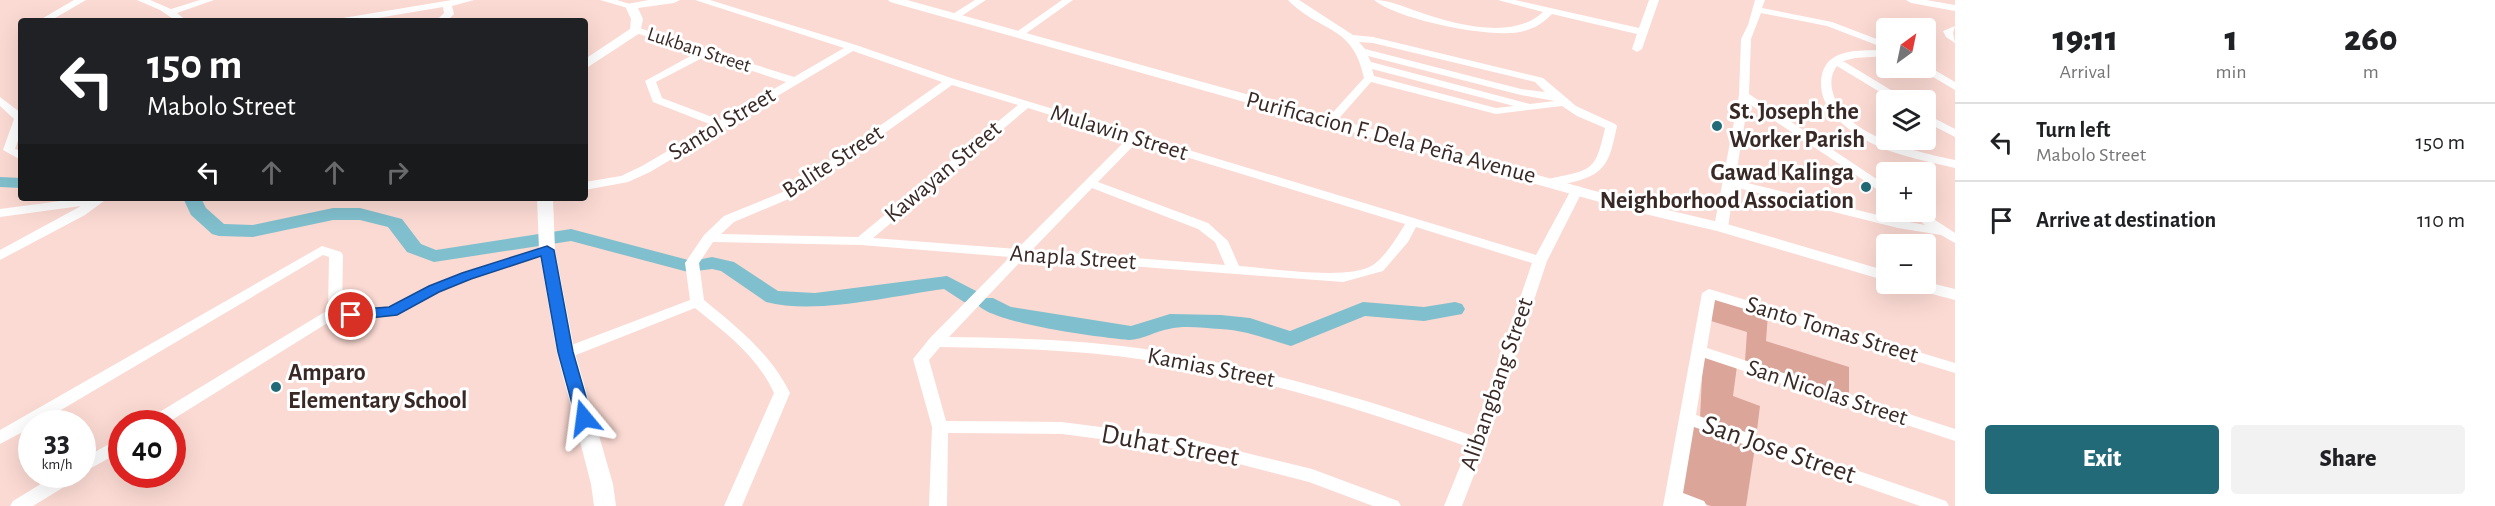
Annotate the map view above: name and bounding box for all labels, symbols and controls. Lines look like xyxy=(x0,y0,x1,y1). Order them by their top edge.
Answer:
north arrow xyxy=(1876,18,1936,78)
map controls xyxy=(1876,18,1936,294)
text: 19:11 xyxy=(2052,21,2118,57)
text: 1 xyxy=(2224,21,2238,57)
text: 260 xyxy=(2344,21,2398,57)
street label: Lukban Street xyxy=(645,24,754,76)
icon: left xyxy=(48,42,126,120)
text: 150 m xyxy=(147,44,242,86)
text: Arrival xyxy=(2060,62,2111,82)
text: min xyxy=(2215,62,2247,82)
text: m xyxy=(2363,62,2379,82)
street label: Santol Street xyxy=(665,83,780,165)
street label: Purificacion F. Dela Peña Avenue xyxy=(1244,88,1538,188)
button: layers xyxy=(1876,90,1936,150)
text: Mabolo Street xyxy=(147,93,296,120)
place label: St. Joseph the Worker Parish xyxy=(1729,100,1865,152)
street label: Mulawin Street xyxy=(1047,101,1191,165)
street label: Kawayan Street xyxy=(880,116,1006,227)
marker: St. Joseph the Worker Parish xyxy=(1710,119,1724,133)
text: Turn left xyxy=(2036,119,2110,141)
street label: Balite Street xyxy=(778,121,888,203)
icon: left xyxy=(1985,126,2018,159)
text: 150 m xyxy=(2415,131,2465,153)
text: Mabolo Street xyxy=(2036,145,2146,165)
icon: left xyxy=(192,156,225,189)
icon: ahead xyxy=(255,156,288,189)
icon: ahead xyxy=(318,156,351,189)
icon: right xyxy=(381,156,414,189)
place label: Gawad Kalinga Neighborhood Association xyxy=(1600,161,1854,213)
button: + xyxy=(1876,162,1936,222)
marker: Gawad Kalinga Neighborhood Association xyxy=(1859,180,1873,194)
icon: arrive xyxy=(1985,204,2018,237)
text: Arrive at destination xyxy=(2036,209,2216,231)
text: 110 m xyxy=(2417,209,2465,231)
button: − xyxy=(1876,234,1936,294)
street label: Anapla Street xyxy=(1009,242,1137,274)
pin xyxy=(325,289,376,340)
street label: Santo Tomas Street xyxy=(1743,292,1921,368)
street label: Alibangbang Street xyxy=(1456,294,1538,473)
icon: arrive xyxy=(334,298,367,331)
street label: Kamias Street xyxy=(1145,344,1277,392)
street label: San Nicolas Street xyxy=(1744,356,1911,430)
place label: Amparo Elementary School xyxy=(288,361,467,413)
marker: Amparo Elementary School xyxy=(269,380,283,394)
position arrow xyxy=(552,386,616,450)
speed limit sign: 40 xyxy=(108,410,186,488)
street label: San Jose Street xyxy=(1699,411,1859,489)
street label: Duhat Street xyxy=(1099,420,1241,472)
button: Exit xyxy=(1985,425,2219,494)
button: Share xyxy=(2231,425,2465,494)
text: 33 xyxy=(44,427,70,457)
text: km/h xyxy=(42,457,72,472)

